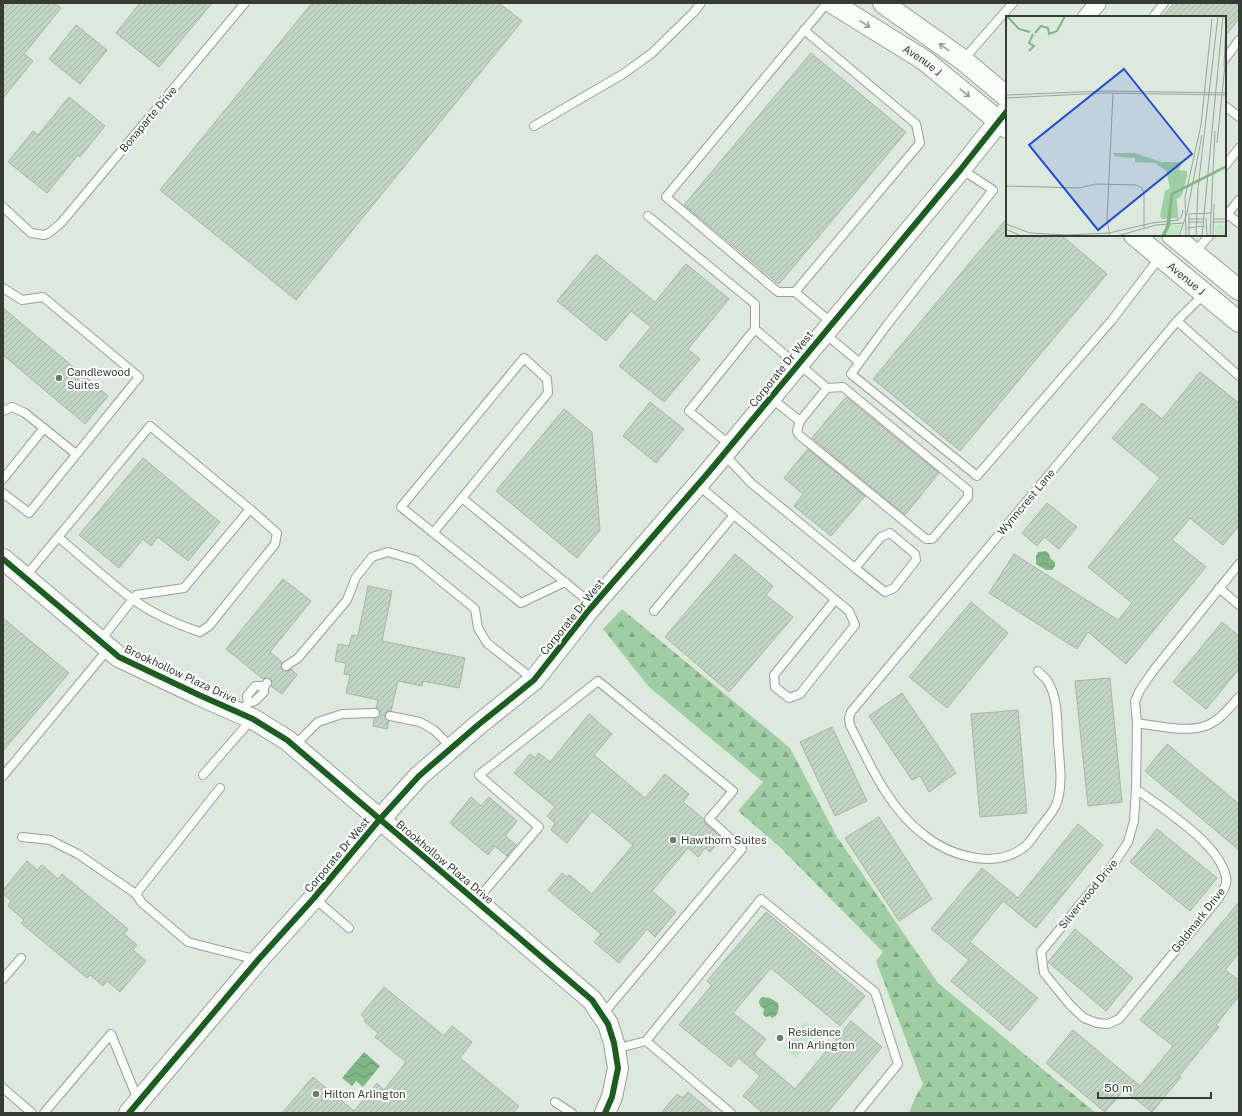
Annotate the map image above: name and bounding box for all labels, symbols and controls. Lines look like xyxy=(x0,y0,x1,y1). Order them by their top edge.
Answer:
inset map xyxy=(1006,16,1226,236)
one-way arrow xyxy=(859,20,871,28)
street label: Avenue J xyxy=(901,42,944,78)
one-way arrow xyxy=(938,43,949,51)
street label: Bonaparte Drive xyxy=(117,84,179,154)
one-way arrow xyxy=(959,89,970,98)
street label: Avenue J xyxy=(1165,259,1207,297)
street label: Corporate Dr West xyxy=(747,329,815,409)
place label: Candlewood Suites xyxy=(67,366,130,391)
marker: Candlewood Suites xyxy=(54,373,64,383)
street label: Wynncrest Lane xyxy=(995,467,1057,537)
street label: Corporate Dr West xyxy=(538,577,606,657)
street label: Brookhollow Plaza Drive xyxy=(123,643,239,705)
street label: Corporate Dr West xyxy=(302,815,372,895)
street label: Brookhollow Plaza Drive xyxy=(394,818,496,906)
place label: Hawthorn Suites xyxy=(681,834,767,846)
marker: Hawthorn Suites xyxy=(668,835,678,845)
street label: Silverwood Drive xyxy=(1056,857,1120,931)
street label: Goldmark Drive xyxy=(1169,885,1227,955)
place label: Residence Inn Arlington xyxy=(788,1026,855,1051)
marker: Residence Inn Arlington xyxy=(775,1033,785,1043)
scale bar xyxy=(1098,1074,1211,1100)
text: 50 m xyxy=(1104,1081,1132,1095)
place label: Hilton Arlington xyxy=(324,1088,406,1100)
marker: Hilton Arlington xyxy=(311,1089,321,1099)

